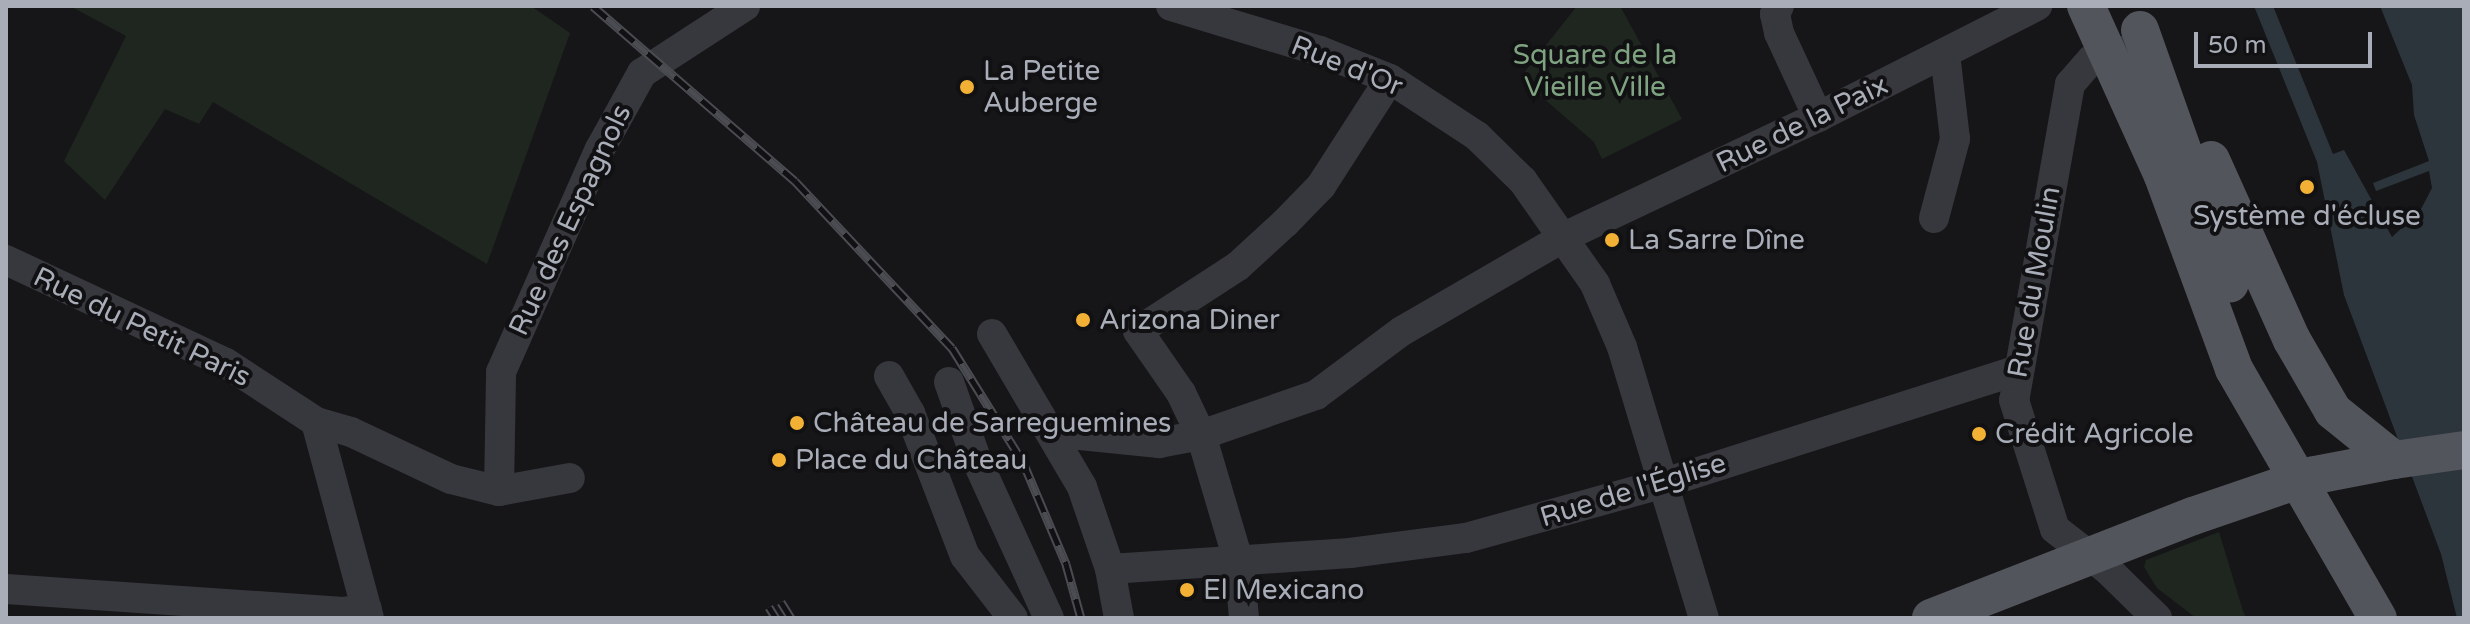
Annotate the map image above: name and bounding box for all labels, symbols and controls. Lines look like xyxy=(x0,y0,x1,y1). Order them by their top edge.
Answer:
scale bar xyxy=(2198,16,2376,66)
street label: Rue d'Or xyxy=(1286,28,1408,104)
text: 50 m xyxy=(2208,31,2266,60)
park label: Square de la Vieille Ville xyxy=(1513,38,1677,104)
place label: La Petite Auberge xyxy=(983,54,1100,120)
street label: Rue de la Paix xyxy=(1711,68,1893,180)
marker: La Petite Auberge xyxy=(958,78,976,96)
street label: Rue des Espagnols xyxy=(502,99,638,341)
marker: Système d'écluse xyxy=(2298,178,2316,196)
street label: Rue du Moulin xyxy=(2001,184,2067,380)
place label: Système d'écluse xyxy=(2193,199,2421,233)
place label: La Sarre Dîne xyxy=(1628,223,1805,257)
marker: La Sarre Dîne xyxy=(1603,231,1621,249)
street label: Rue du Petit Paris xyxy=(28,260,256,394)
place label: Arizona Diner xyxy=(1099,303,1280,337)
marker: Arizona Diner xyxy=(1074,311,1092,329)
place label: Château de Sarreguemines xyxy=(813,406,1171,440)
marker: Château de Sarreguemines xyxy=(788,414,806,432)
place label: Crédit Agricole xyxy=(1995,417,2194,451)
marker: Crédit Agricole xyxy=(1970,425,1988,443)
place label: Place du Château xyxy=(795,443,1027,477)
street label: Rue de l'Église xyxy=(1536,446,1730,534)
marker: Place du Château xyxy=(770,451,788,469)
place label: El Mexicano xyxy=(1203,573,1364,607)
marker: El Mexicano xyxy=(1178,581,1196,599)

